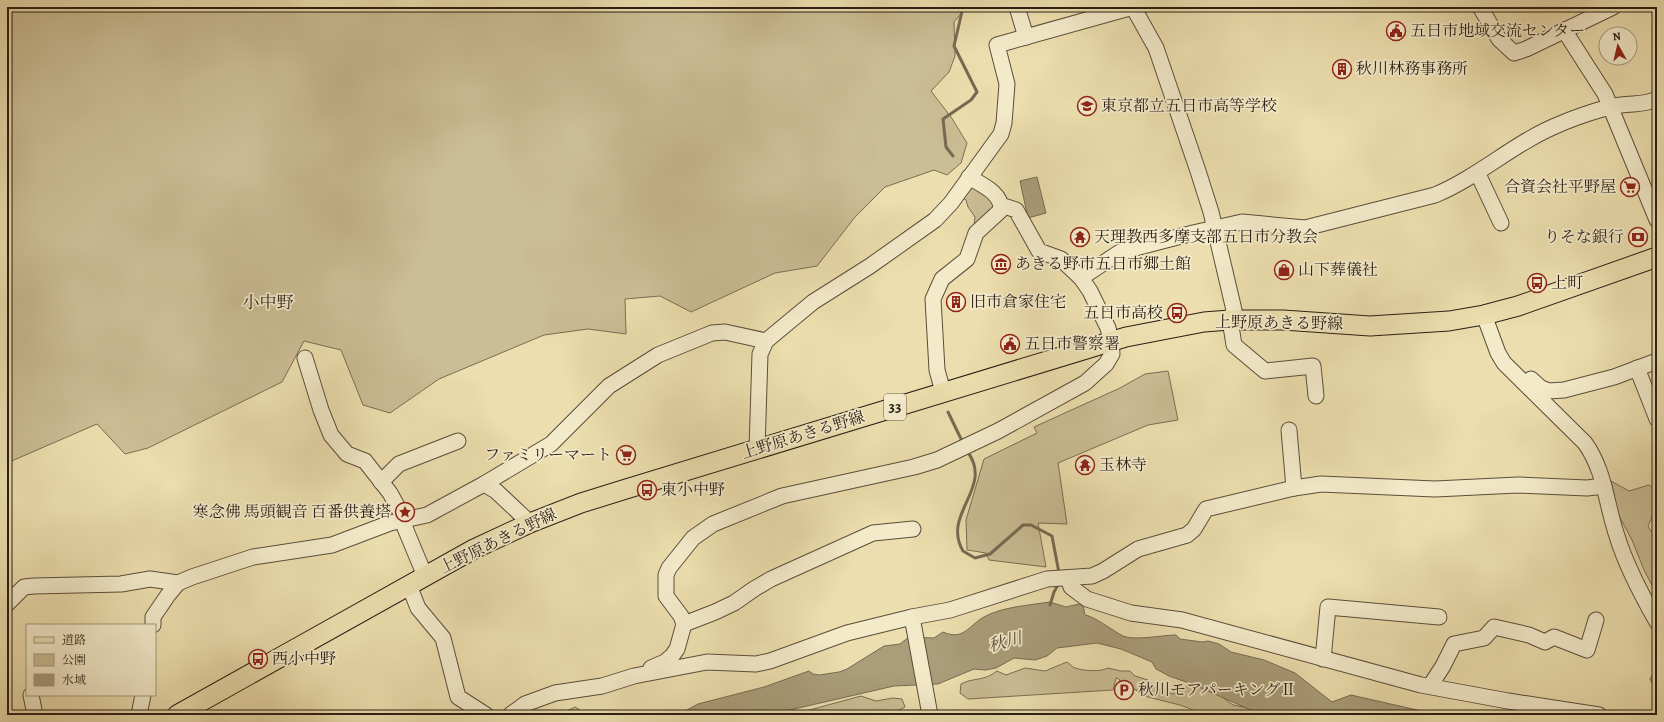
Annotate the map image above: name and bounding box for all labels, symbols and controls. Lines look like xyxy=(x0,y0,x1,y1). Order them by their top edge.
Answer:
public building icon: 五日市地域交流センター xyxy=(1385,20,1407,42)
place label: 五日市地域交流センター xyxy=(1410,20,1585,42)
north arrow xyxy=(1598,26,1638,66)
text: N xyxy=(1612,29,1622,45)
building icon: 秋川林務事務所 xyxy=(1331,58,1353,80)
place label: 秋川林務事務所 xyxy=(1356,58,1468,80)
school or university icon: 東京都立五日市高等学校 xyxy=(1076,95,1098,117)
place label: 東京都立五日市高等学校 xyxy=(1101,95,1277,117)
place label: 合資会社平野屋 xyxy=(1504,176,1616,198)
supermarket icon: 合資会社平野屋 xyxy=(1619,176,1641,198)
temple icon: 天理教西多摩支部五日市分教会 xyxy=(1069,226,1091,248)
place label: 天理教西多摩支部五日市分教会 xyxy=(1094,226,1318,248)
place label: りそな銀行 xyxy=(1544,226,1624,248)
bank icon: りそな銀行 xyxy=(1627,226,1649,248)
museum icon: あきる野市五日市郷土館 xyxy=(990,253,1012,275)
place label: あきる野市五日市郷土館 xyxy=(1015,253,1191,275)
shop icon: 山下葬儀社 xyxy=(1273,259,1295,281)
place label: 山下葬儀社 xyxy=(1298,259,1378,281)
bus stop icon: 上町 xyxy=(1526,272,1548,294)
place label: 上町 xyxy=(1551,272,1583,294)
district label: 小中野 xyxy=(243,291,294,314)
building icon: 旧市倉家住宅 xyxy=(945,291,967,313)
place label: 旧市倉家住宅 xyxy=(970,291,1066,313)
place label: 五日市高校 xyxy=(1083,302,1163,324)
bus stop icon: 五日市高校 xyxy=(1166,302,1188,324)
street label: 上野原あきる野線 xyxy=(1215,311,1343,335)
public building icon: 五日市警察署 xyxy=(999,333,1021,355)
place label: 五日市警察署 xyxy=(1024,333,1120,355)
road number: 33 xyxy=(884,394,906,420)
street label: 上野原あきる野線 xyxy=(739,406,867,464)
place label: ファミリーマート xyxy=(484,444,612,466)
supermarket icon: ファミリーマート xyxy=(615,444,637,466)
temple icon: 玉林寺 xyxy=(1074,454,1096,476)
place label: 玉林寺 xyxy=(1099,454,1147,476)
bus stop icon: 東小中野 xyxy=(636,479,658,501)
place label: 東小中野 xyxy=(661,479,725,501)
place label: 寒念佛 馬頭観音 百番供養塔 xyxy=(193,501,391,523)
place icon: 寒念佛 馬頭観音 百番供養塔 xyxy=(394,501,416,523)
street label: 上野原あきる野線 xyxy=(436,503,560,579)
legend xyxy=(26,624,156,696)
water label: 秋川 xyxy=(986,626,1026,658)
text: 道路 xyxy=(62,632,86,648)
bus stop icon: 西小中野 xyxy=(247,648,269,670)
place label: 西小中野 xyxy=(272,648,336,670)
text: 公園 xyxy=(62,652,86,668)
text: 水域 xyxy=(62,672,86,688)
parking icon: 秋川モアパーキングⅡ xyxy=(1113,679,1135,701)
place label: 秋川モアパーキングⅡ xyxy=(1138,679,1296,701)

